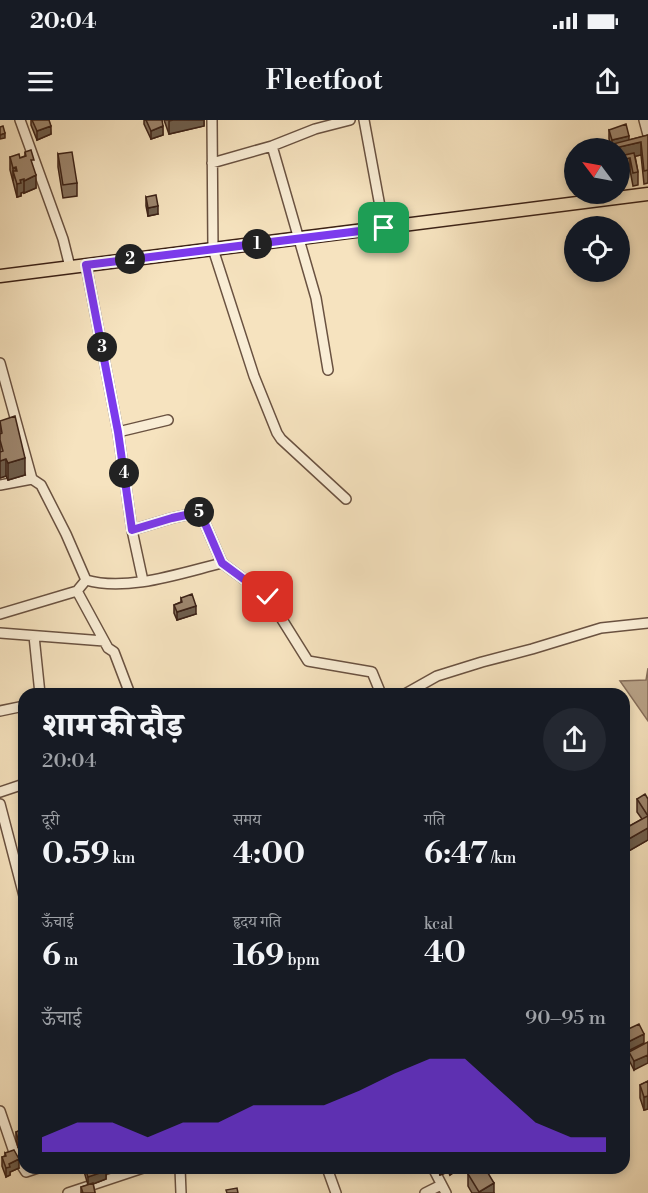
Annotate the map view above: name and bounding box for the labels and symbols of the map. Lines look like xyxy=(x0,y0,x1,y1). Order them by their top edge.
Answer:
north arrow xyxy=(564,138,630,204)
pin xyxy=(358,202,409,253)
pin: 1 xyxy=(242,229,272,259)
pin: 2 xyxy=(115,244,145,274)
pin: 3 xyxy=(87,332,117,362)
pin: 4 xyxy=(109,458,139,488)
pin: 5 xyxy=(184,497,214,527)
pin xyxy=(242,571,293,622)

